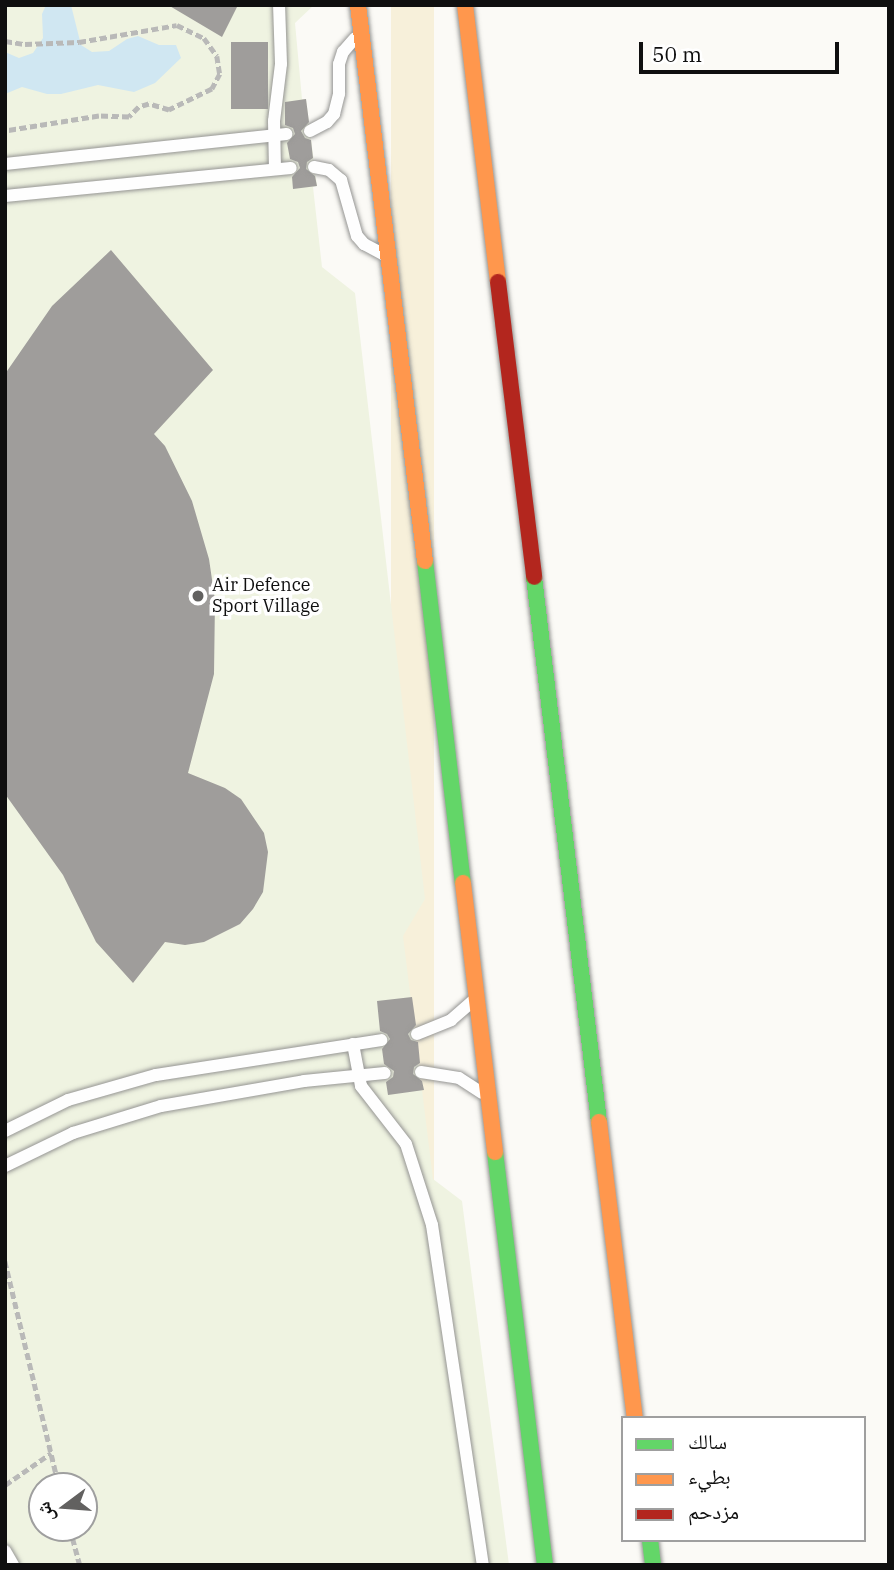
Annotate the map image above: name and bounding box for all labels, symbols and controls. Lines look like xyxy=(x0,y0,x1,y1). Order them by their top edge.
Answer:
scale bar xyxy=(642,28,842,72)
text: 50 m xyxy=(652,40,702,68)
place label: Air Defence Sport Village xyxy=(212,575,320,618)
marker: Air Defence Sport Village xyxy=(190,588,206,604)
legend xyxy=(621,1416,866,1542)
text: سالك xyxy=(688,1427,727,1455)
text: بطيء xyxy=(688,1462,731,1490)
north arrow xyxy=(28,1472,98,1542)
text: مزدحم xyxy=(688,1497,739,1525)
text: ش xyxy=(30,1499,59,1525)

